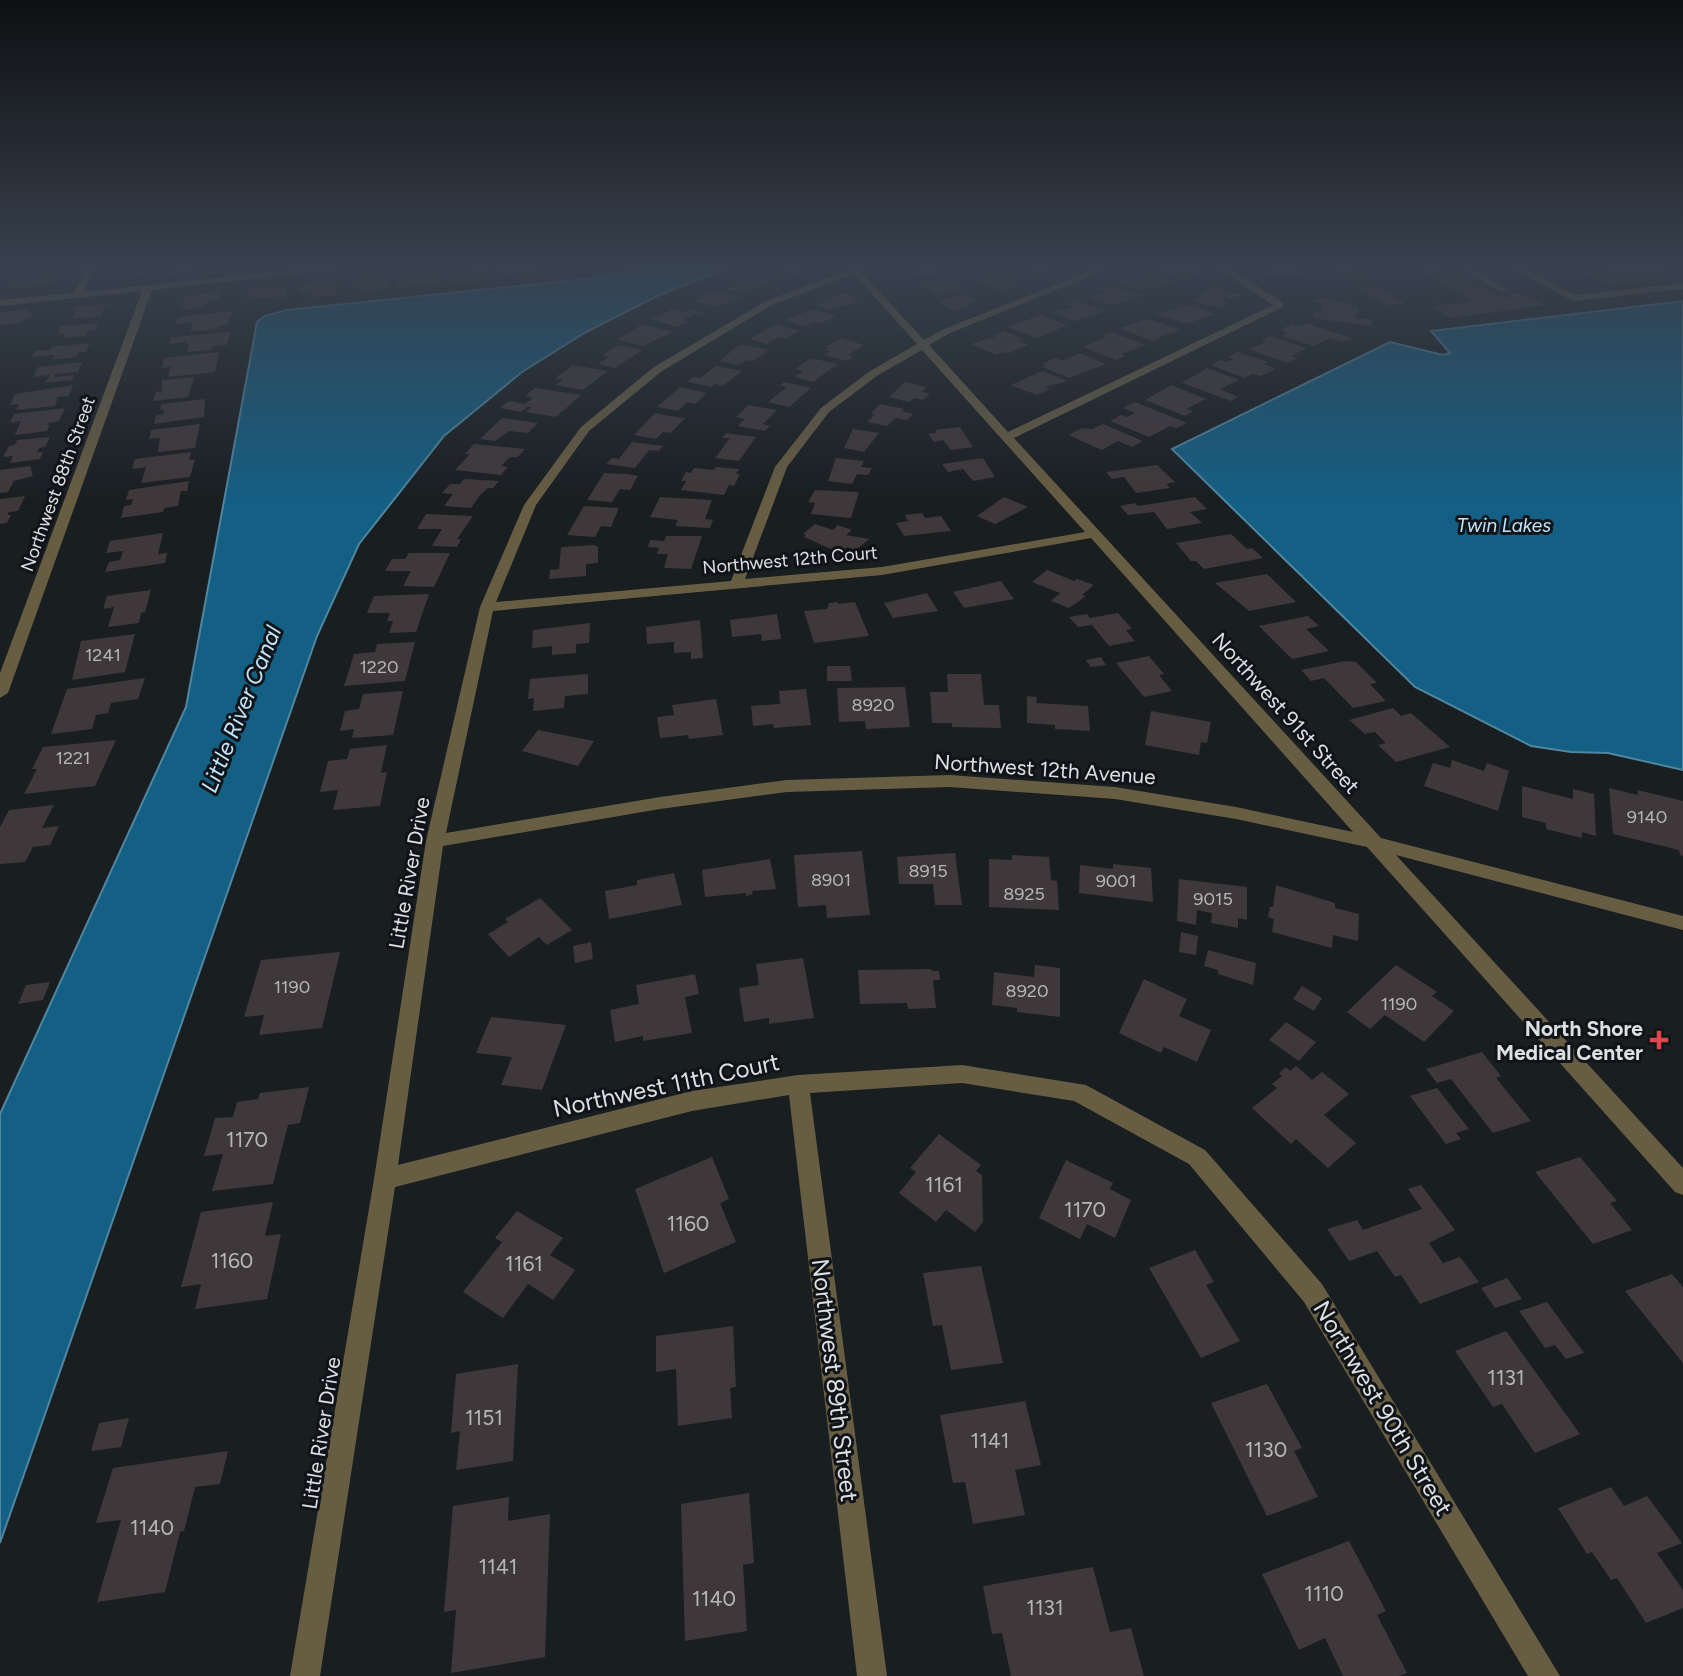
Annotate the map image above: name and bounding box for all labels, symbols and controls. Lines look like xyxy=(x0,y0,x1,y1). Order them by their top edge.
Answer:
street label: Northwest 88th Street xyxy=(16,393,100,574)
water label: Twin Lakes xyxy=(1457,514,1551,537)
street label: Northwest 12th Court xyxy=(702,541,879,579)
water label: Little River Canal xyxy=(195,621,288,797)
street label: Northwest 91st Street xyxy=(1207,627,1365,799)
house number: 1241 xyxy=(85,644,121,666)
house number: 1220 xyxy=(359,656,399,678)
house number: 8920 xyxy=(852,694,894,716)
house number: 1221 xyxy=(56,747,91,769)
street label: Northwest 12th Avenue xyxy=(933,749,1157,789)
street label: Little River Drive xyxy=(383,795,435,951)
house number: 9140 xyxy=(1627,806,1667,828)
house number: 8915 xyxy=(908,860,948,882)
house number: 8901 xyxy=(811,869,851,891)
house number: 9001 xyxy=(1096,870,1136,892)
house number: 8925 xyxy=(1003,883,1045,905)
house number: 9015 xyxy=(1193,888,1233,910)
house number: 1190 xyxy=(274,976,310,998)
house number: 8920 xyxy=(1006,980,1048,1002)
house number: 1190 xyxy=(1381,993,1417,1015)
place label: North Shore Medical Center xyxy=(1496,1016,1643,1065)
marker: North Shore Medical Center xyxy=(1649,1030,1669,1050)
street label: Northwest 11th Court xyxy=(550,1047,782,1123)
house number: 1170 xyxy=(226,1127,268,1152)
house number: 1161 xyxy=(925,1172,963,1197)
house number: 1170 xyxy=(1064,1197,1106,1222)
house number: 1160 xyxy=(667,1211,709,1236)
house number: 1160 xyxy=(211,1248,253,1273)
house number: 1161 xyxy=(505,1251,543,1276)
street label: Northwest 89th Street xyxy=(806,1257,864,1503)
street label: Northwest 90th Street xyxy=(1307,1295,1459,1521)
street label: Little River Drive xyxy=(297,1355,345,1511)
house number: 1131 xyxy=(1487,1365,1525,1390)
house number: 1151 xyxy=(465,1405,503,1430)
house number: 1141 xyxy=(970,1428,1010,1453)
house number: 1130 xyxy=(1245,1437,1287,1462)
house number: 1140 xyxy=(130,1515,174,1540)
house number: 1141 xyxy=(478,1554,518,1579)
house number: 1110 xyxy=(1304,1581,1344,1606)
house number: 1140 xyxy=(692,1586,736,1611)
house number: 1131 xyxy=(1026,1595,1064,1620)

